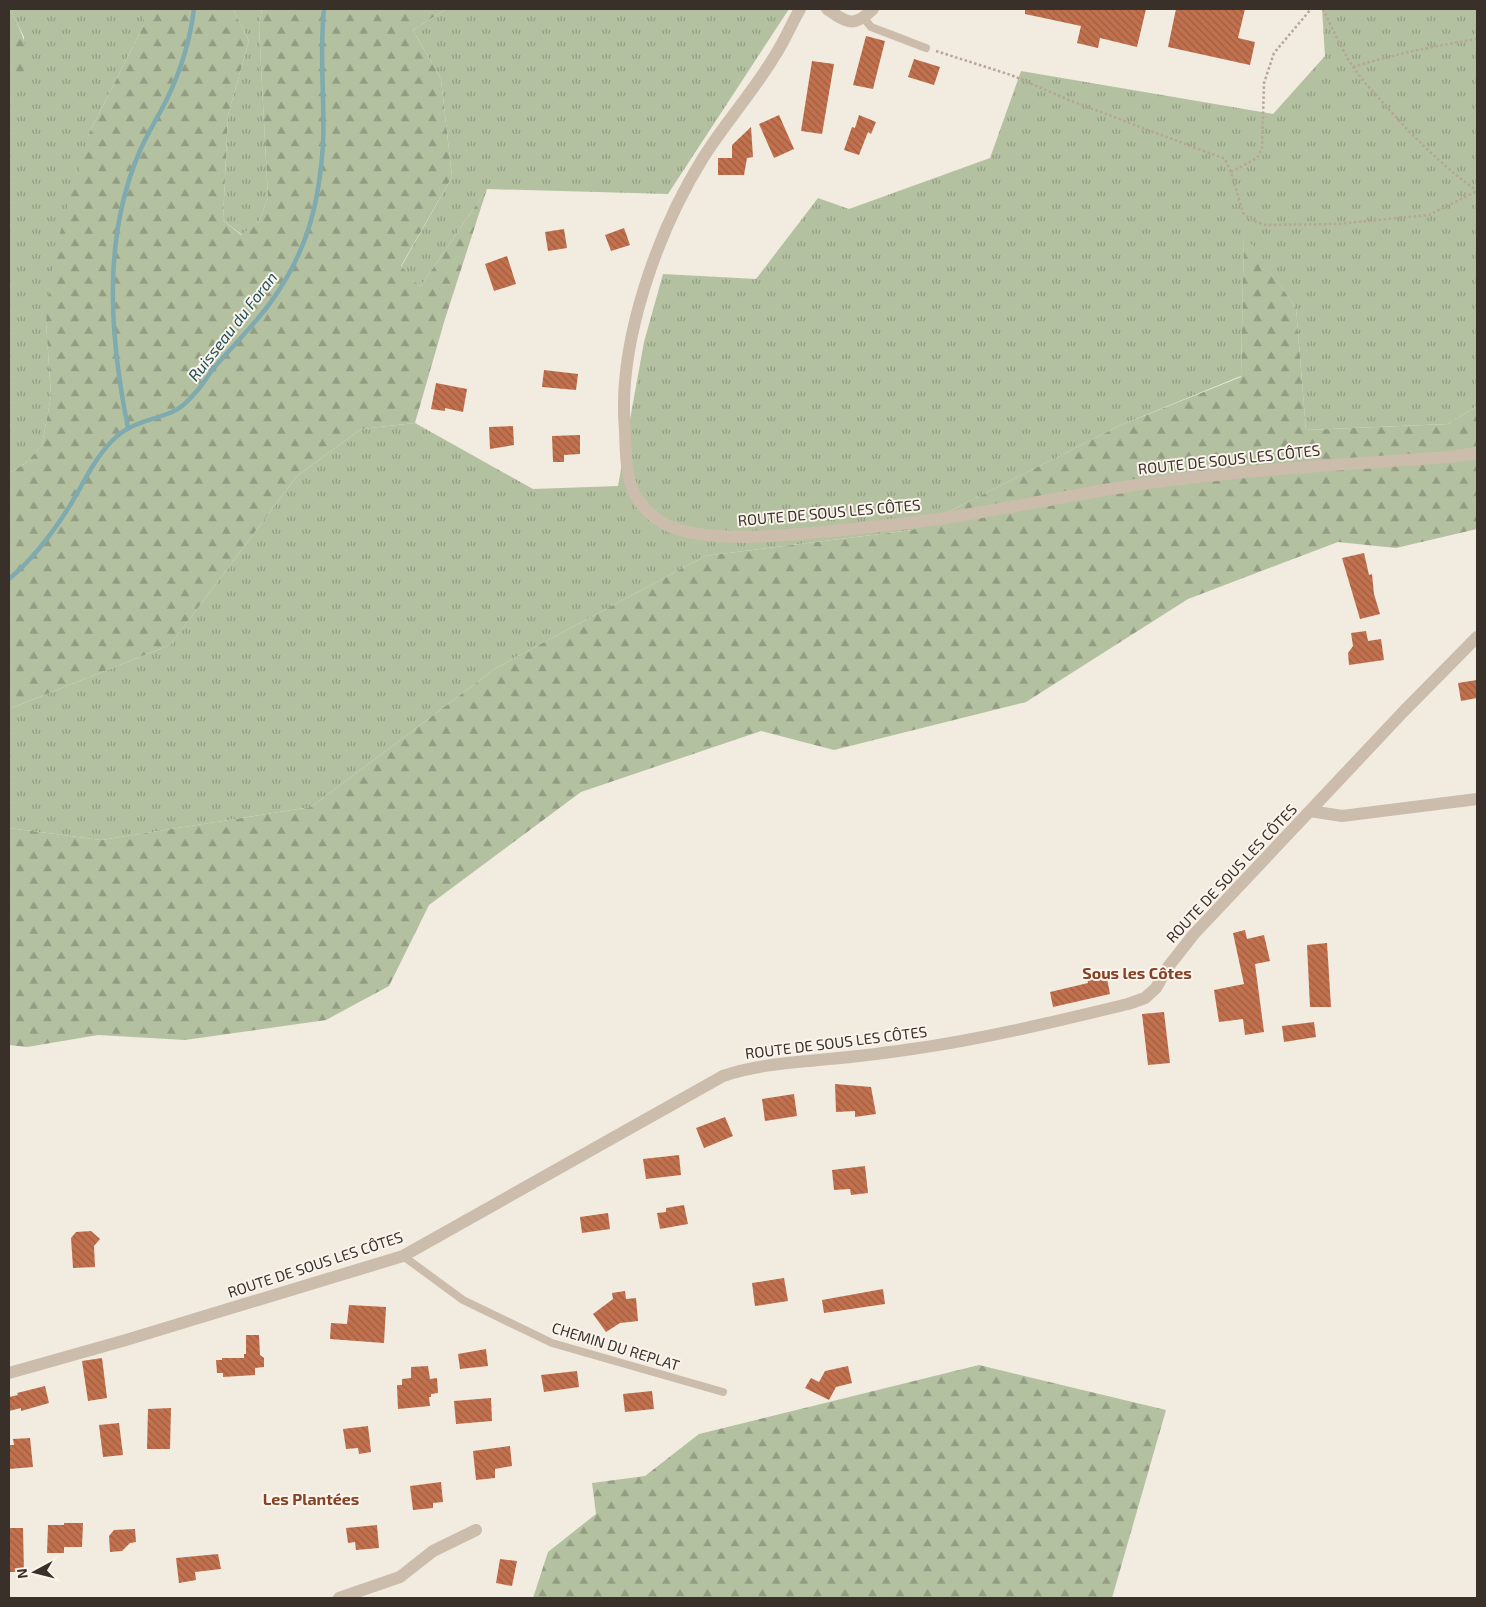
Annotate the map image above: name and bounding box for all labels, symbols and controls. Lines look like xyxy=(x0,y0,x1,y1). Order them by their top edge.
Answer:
water label: Ruisseau du Foran xyxy=(183,268,281,384)
street label: ROUTE DE SOUS LES CÔTES xyxy=(1137,440,1321,478)
street label: ROUTE DE SOUS LES CÔTES xyxy=(737,495,921,529)
street label: ROUTE DE SOUS LES CÔTES xyxy=(1162,800,1300,946)
district label: Sous les Côtes xyxy=(1082,963,1192,982)
street label: ROUTE DE SOUS LES CÔTES xyxy=(744,1022,928,1062)
street label: ROUTE DE SOUS LES CÔTES xyxy=(225,1227,405,1301)
street label: CHEMIN DU REPLAT xyxy=(550,1318,682,1374)
district label: Les Plantées xyxy=(263,1489,359,1508)
north arrow xyxy=(10,1547,60,1597)
text: N xyxy=(13,1568,31,1580)

